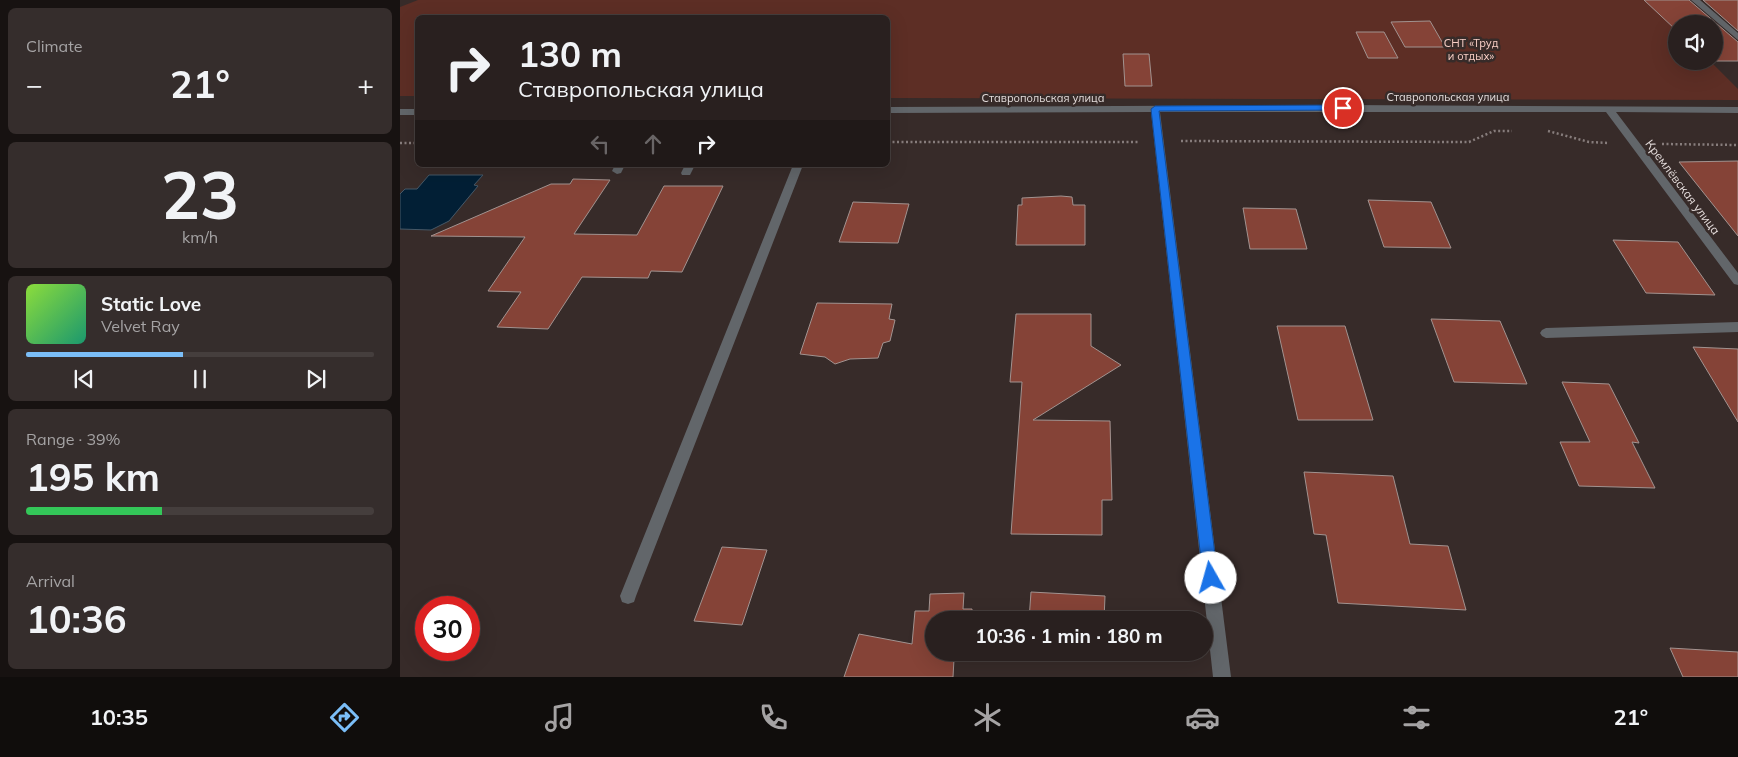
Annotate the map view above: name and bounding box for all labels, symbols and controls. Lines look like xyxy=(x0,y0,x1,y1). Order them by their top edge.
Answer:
map controls xyxy=(1668,15,1723,70)
button: sound xyxy=(1668,15,1723,70)
text: 130 m xyxy=(518,32,622,76)
icon: right xyxy=(435,35,500,100)
text: Climate xyxy=(26,36,82,56)
park label: СНТ «Труд и отдых» xyxy=(1444,36,1499,63)
text: 21° xyxy=(170,60,230,108)
text: − xyxy=(26,67,43,102)
text: + xyxy=(357,67,374,102)
text: Ставропольская улица xyxy=(518,75,764,103)
pin xyxy=(1322,87,1364,129)
street label: Ставропольская улица xyxy=(1387,90,1509,104)
street label: Ставропольская улица xyxy=(982,91,1104,105)
icon: arrive xyxy=(1329,94,1357,122)
icon: left xyxy=(586,130,614,158)
icon: ahead xyxy=(639,130,667,158)
icon: right xyxy=(692,130,720,158)
street label: Кремлёвская улица xyxy=(1642,137,1724,237)
text: 23 xyxy=(161,154,239,235)
text: km/h xyxy=(182,227,218,247)
text: Static Love xyxy=(101,292,201,316)
text: Velvet Ray xyxy=(101,316,180,336)
icon: previous xyxy=(70,365,98,393)
icon: pause xyxy=(186,365,214,393)
icon: next xyxy=(302,365,330,393)
text: Range · 39% xyxy=(26,429,121,449)
text: 195 km xyxy=(26,453,160,501)
position arrow xyxy=(1184,551,1236,603)
text: Arrival xyxy=(26,571,75,591)
text: 10:36 xyxy=(26,595,127,643)
speed limit sign: 30 xyxy=(415,596,480,661)
text: 10:36 · 1 min · 180 m xyxy=(975,624,1163,648)
icon: directions xyxy=(327,700,362,735)
icon: music xyxy=(542,700,577,735)
icon: phone xyxy=(756,700,791,735)
icon: climate xyxy=(970,700,1005,735)
icon: car xyxy=(1185,700,1220,735)
icon: filters xyxy=(1399,700,1434,735)
text: 10:35 xyxy=(90,703,148,731)
text: 21° xyxy=(1613,703,1648,731)

